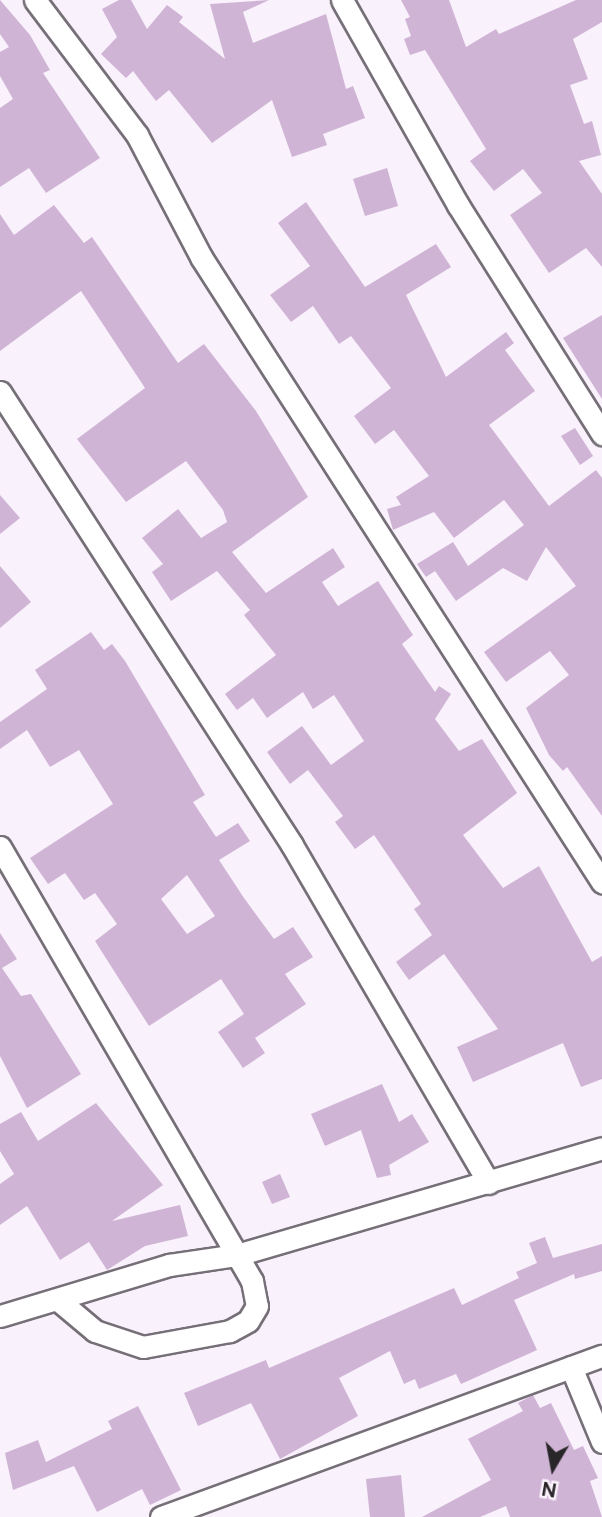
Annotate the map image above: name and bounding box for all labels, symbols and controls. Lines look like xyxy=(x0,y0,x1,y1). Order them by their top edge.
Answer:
north arrow xyxy=(518,1433,588,1503)
text: N xyxy=(540,1477,558,1502)

